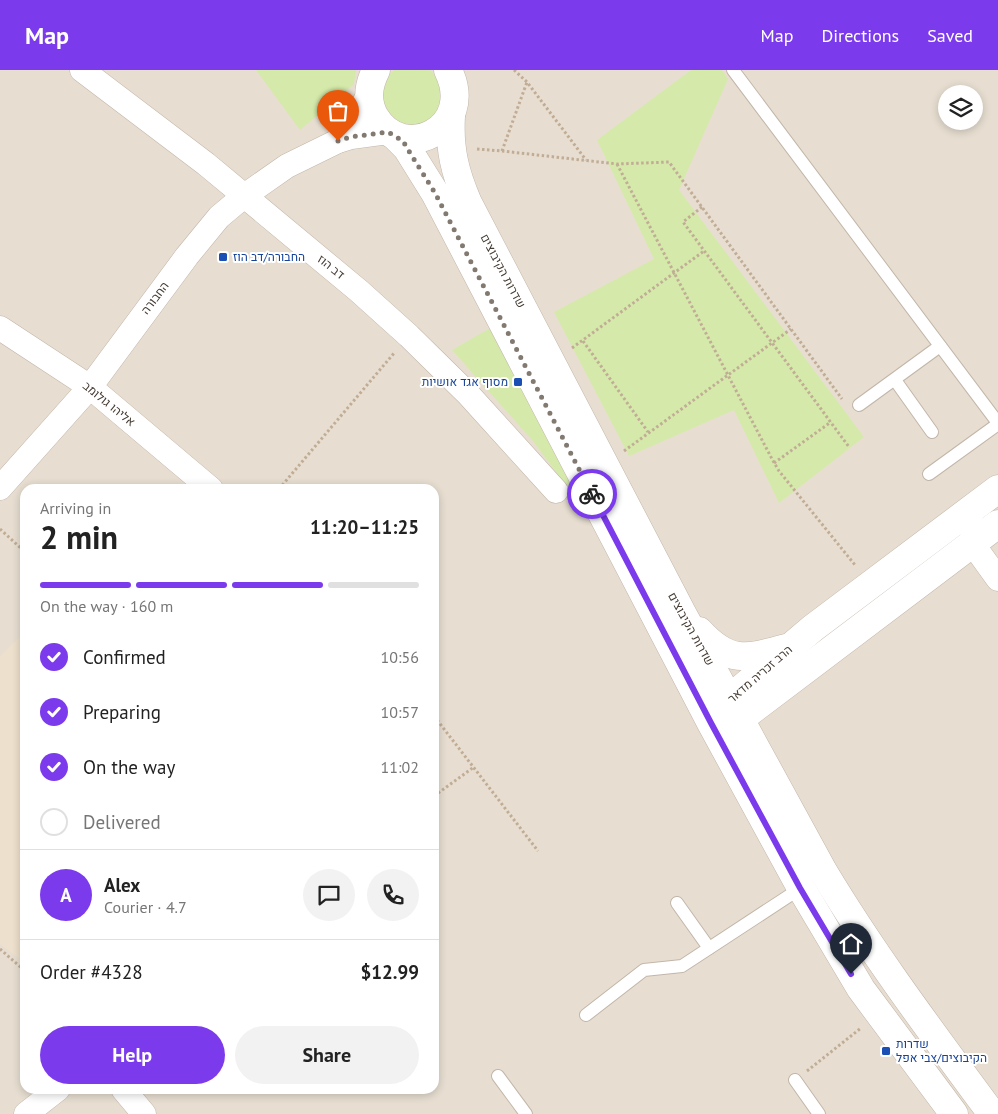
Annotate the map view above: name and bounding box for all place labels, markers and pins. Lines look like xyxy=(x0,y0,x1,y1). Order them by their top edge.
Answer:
pin xyxy=(317,90,359,141)
place label: החבורה/דב הוז xyxy=(233,249,305,264)
marker: החבורה/דב הוז xyxy=(217,251,229,263)
place label: מסוף אגד אושיות xyxy=(422,374,508,389)
marker: מסוף אגד אושיות xyxy=(512,376,524,388)
pin xyxy=(830,923,872,974)
place label: שדרות הקיבוצים/צבי אפל xyxy=(896,1036,987,1065)
marker: שדרות הקיבוצים/צבי אפל xyxy=(880,1045,892,1057)

